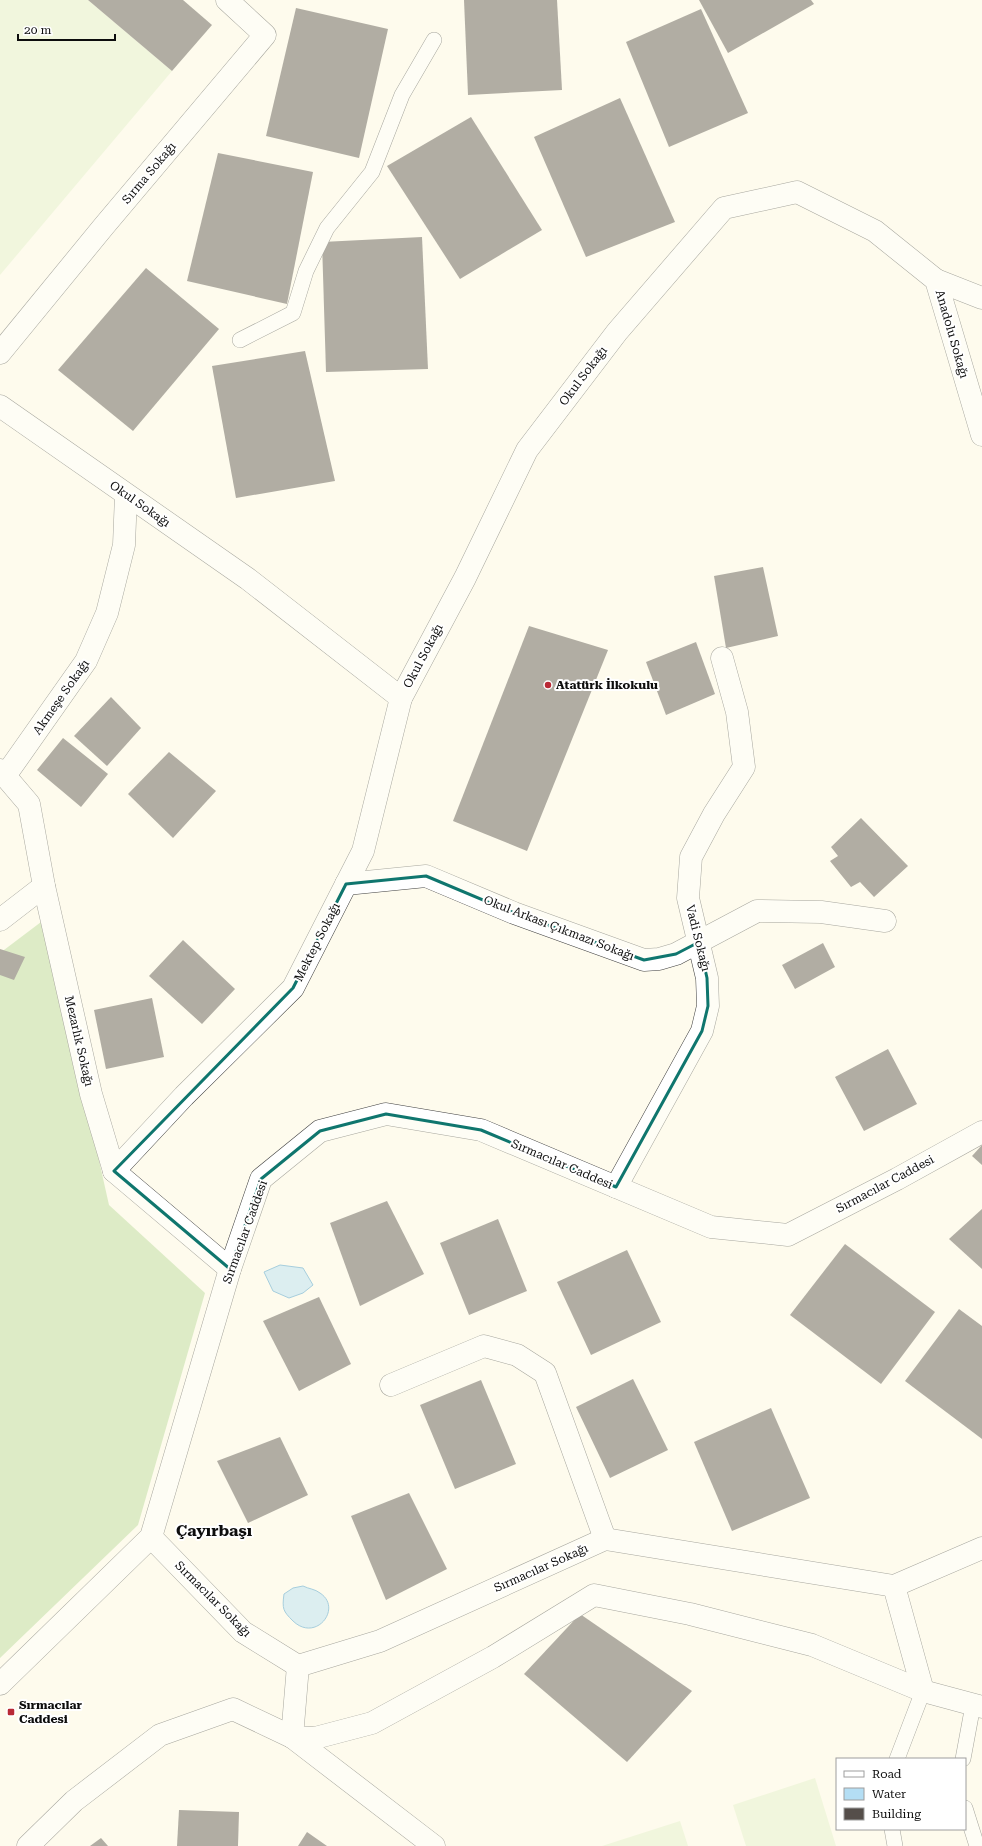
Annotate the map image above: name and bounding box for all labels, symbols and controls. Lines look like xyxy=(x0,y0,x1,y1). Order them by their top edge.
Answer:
scale bar xyxy=(18,16,115,42)
text: 20 m xyxy=(24,23,51,37)
street label: Sırma Sokağı xyxy=(119,139,179,207)
street label: Anadolu Sokağı xyxy=(933,288,971,380)
street label: Okul Sokağı xyxy=(556,343,610,408)
street label: Okul Sokağı xyxy=(107,478,173,530)
street label: Okul Sokağı xyxy=(400,621,446,690)
street label: Akmeşe Sokağı xyxy=(30,657,92,737)
place label: Atatürk İlkokulu xyxy=(556,678,658,692)
marker: Atatürk İlkokulu xyxy=(543,680,553,690)
street label: Okul Arkası Çıkmazı Sokağı xyxy=(482,893,636,963)
street label: Mektep Sokağı xyxy=(291,900,343,984)
street label: Vadi Sokağı xyxy=(683,903,713,973)
street label: Mezarlık Sokağı xyxy=(62,994,96,1088)
street label: Sırmacılar Caddesi xyxy=(509,1136,615,1192)
street label: Sırmacılar Caddesi xyxy=(834,1152,936,1216)
street label: Sırmacılar Caddesi xyxy=(220,1178,270,1286)
district label: Çayırbaşı xyxy=(176,1521,253,1540)
street label: Sırmacılar Sokağı xyxy=(492,1541,590,1595)
street label: Sırmacılar Sokağı xyxy=(172,1558,254,1640)
place label: Sırmacılar Caddesi xyxy=(19,1698,82,1726)
marker: Sırmacılar Caddesi xyxy=(6,1707,16,1717)
legend xyxy=(836,1758,966,1830)
text: Road xyxy=(872,1767,902,1781)
text: Water xyxy=(872,1787,906,1801)
text: Building xyxy=(872,1807,921,1821)

